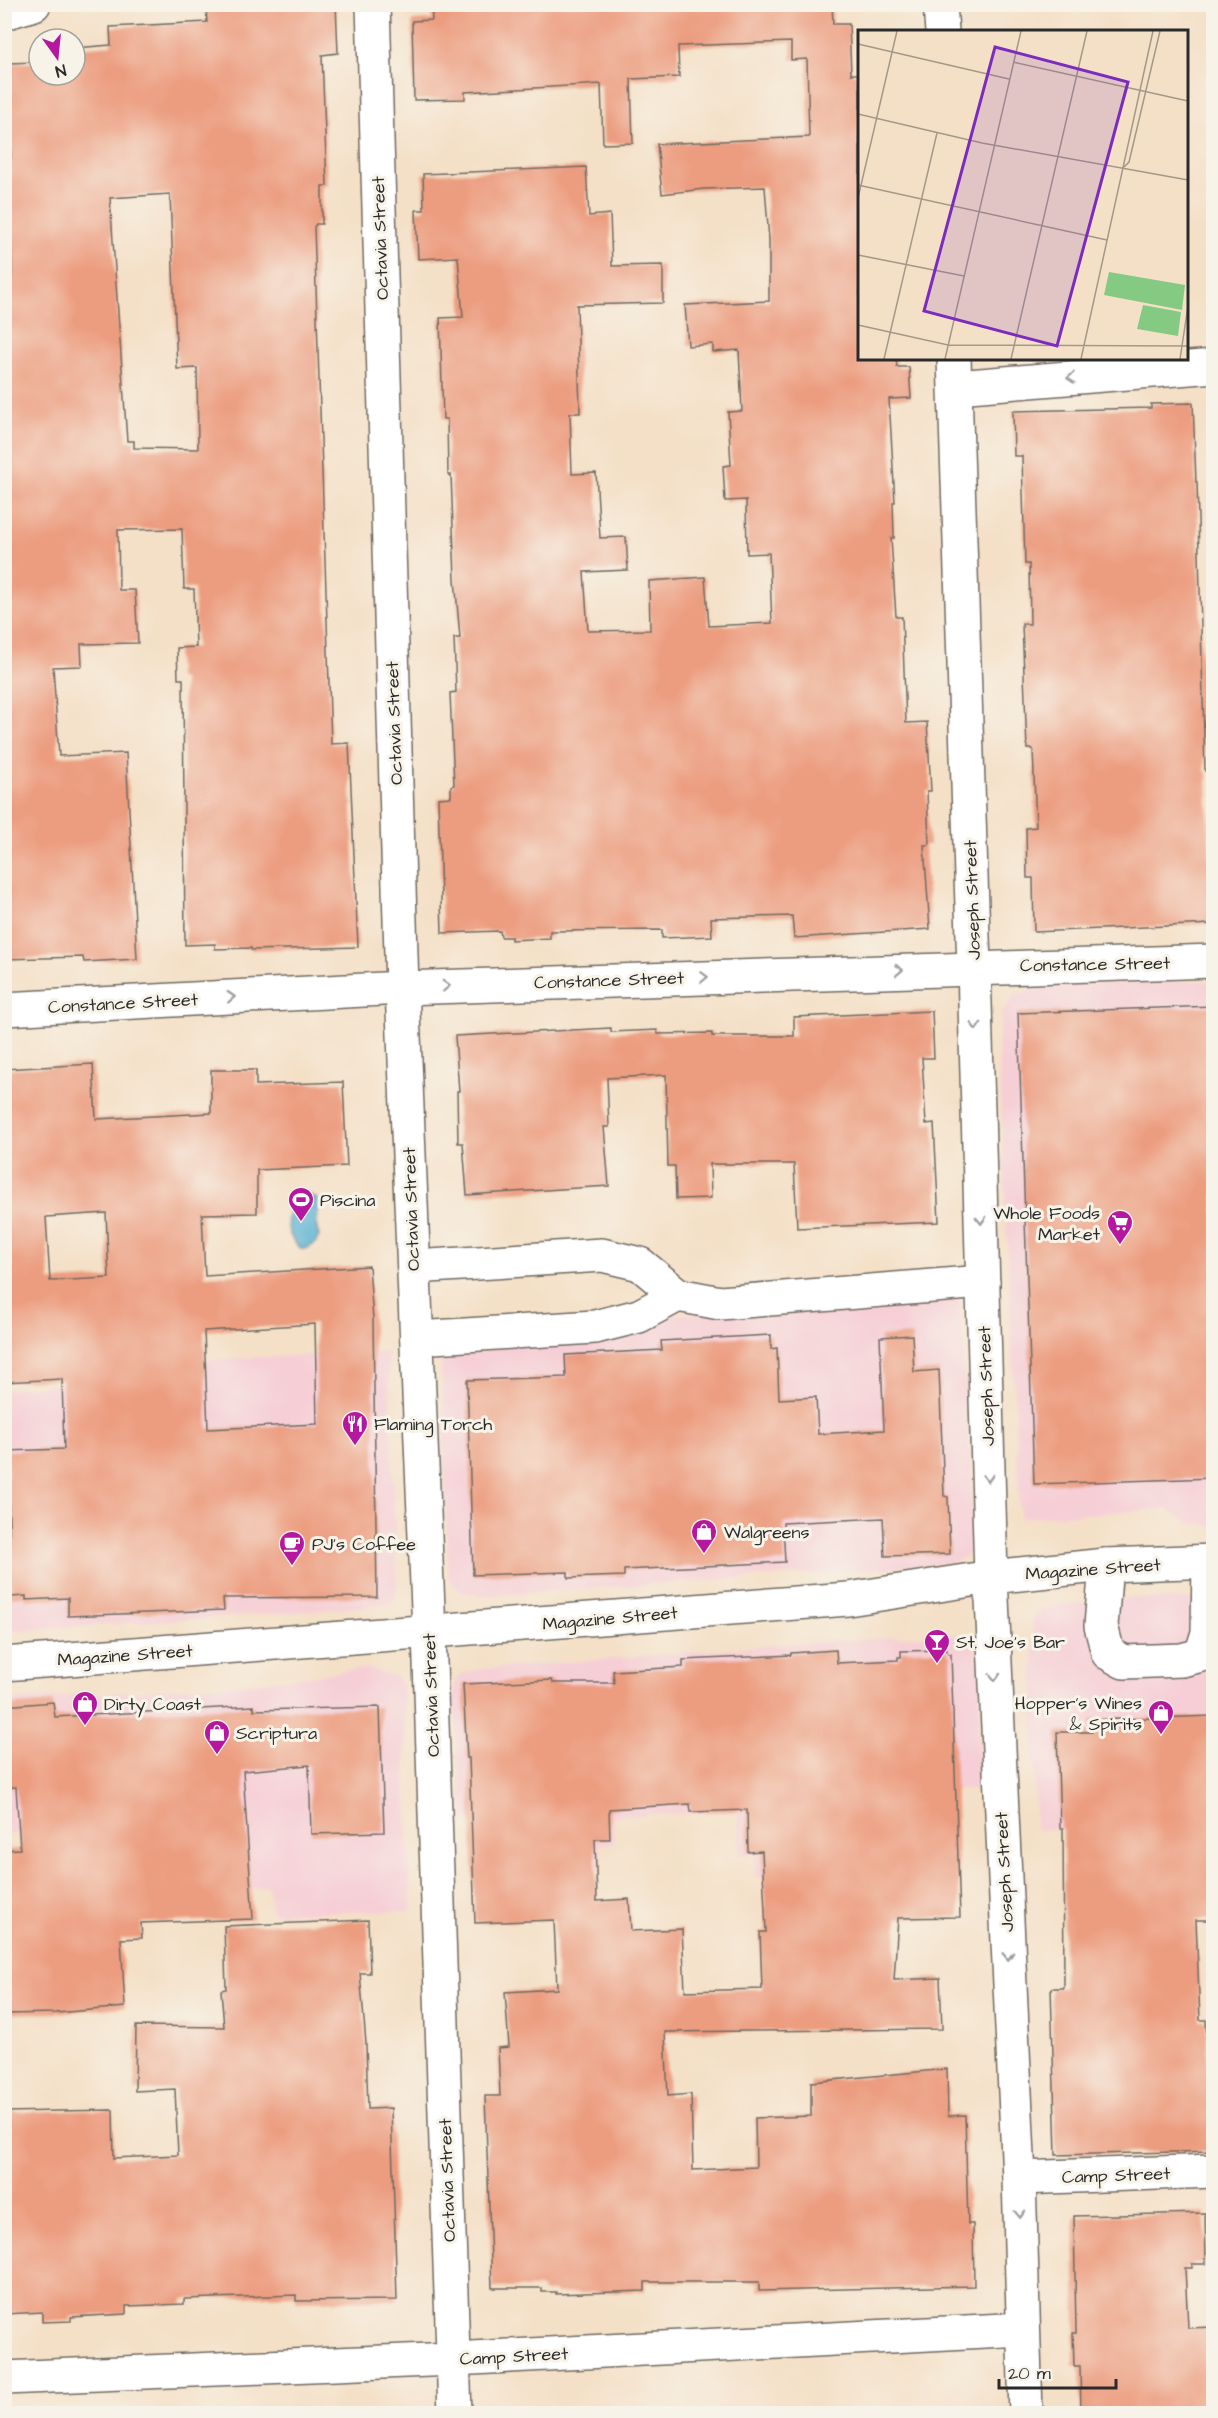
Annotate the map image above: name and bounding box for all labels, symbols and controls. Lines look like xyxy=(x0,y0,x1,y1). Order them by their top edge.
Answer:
north arrow xyxy=(27,27,87,87)
inset map xyxy=(858,30,1188,360)
text: N xyxy=(53,59,68,82)
street label: Octavia Street xyxy=(366,175,395,300)
one-way arrow xyxy=(1067,371,1076,384)
street label: Octavia Street xyxy=(380,660,409,785)
street label: Joseph Street xyxy=(958,839,987,960)
street label: Constance Street xyxy=(1020,951,1171,978)
one-way arrow xyxy=(895,963,904,976)
street label: Constance Street xyxy=(534,965,685,996)
one-way arrow xyxy=(700,970,709,983)
one-way arrow xyxy=(442,980,451,992)
street label: Constance Street xyxy=(47,987,199,1020)
one-way arrow xyxy=(226,991,235,1004)
one-way arrow xyxy=(970,1021,982,1030)
street label: Octavia Street xyxy=(397,1146,426,1271)
sports icon: Piscina xyxy=(286,1185,316,1223)
place label: Piscina xyxy=(320,1188,376,1213)
place label: Whole Foods Market xyxy=(993,1201,1101,1247)
supermarket icon: Whole Foods Market xyxy=(1105,1208,1135,1246)
one-way arrow xyxy=(975,1216,987,1225)
street label: Joseph Street xyxy=(972,1325,1001,1446)
restaurant icon: Flaming Torch xyxy=(340,1409,370,1447)
place label: Flaming Torch xyxy=(374,1412,492,1438)
one-way arrow xyxy=(982,1474,994,1483)
shop icon: Walgreens xyxy=(689,1517,719,1555)
place label: Walgreens xyxy=(724,1520,810,1546)
cafe icon: PJ's Coffee xyxy=(277,1529,307,1567)
place label: PJ's Coffee xyxy=(312,1532,416,1557)
street label: Magazine Street xyxy=(1025,1552,1162,1588)
street label: Magazine Street xyxy=(541,1600,679,1638)
bar icon: St. Joe's Bar xyxy=(922,1627,952,1665)
place label: St. Joe's Bar xyxy=(956,1630,1065,1655)
street label: Octavia Street xyxy=(417,1632,446,1757)
street label: Magazine Street xyxy=(57,1638,194,1674)
one-way arrow xyxy=(989,1673,1002,1682)
shop icon: Dirty Coast xyxy=(70,1689,100,1727)
place label: Hopper's Wines & Spirits xyxy=(1015,1691,1142,1737)
place label: Dirty Coast xyxy=(104,1692,202,1718)
shop icon: Hopper's Wines & Spirits xyxy=(1146,1698,1176,1736)
shop icon: Scriptura xyxy=(202,1718,232,1756)
place label: Scriptura xyxy=(236,1721,317,1746)
street label: Joseph Street xyxy=(989,1811,1020,1933)
one-way arrow xyxy=(1002,1952,1015,1961)
street label: Octavia Street xyxy=(433,2117,462,2242)
street label: Camp Street xyxy=(1061,2161,1171,2190)
one-way arrow xyxy=(1013,2209,1026,2218)
street label: Camp Street xyxy=(459,2341,570,2372)
scale bar xyxy=(999,2352,1116,2390)
text: 20 m xyxy=(1008,2361,1051,2386)

